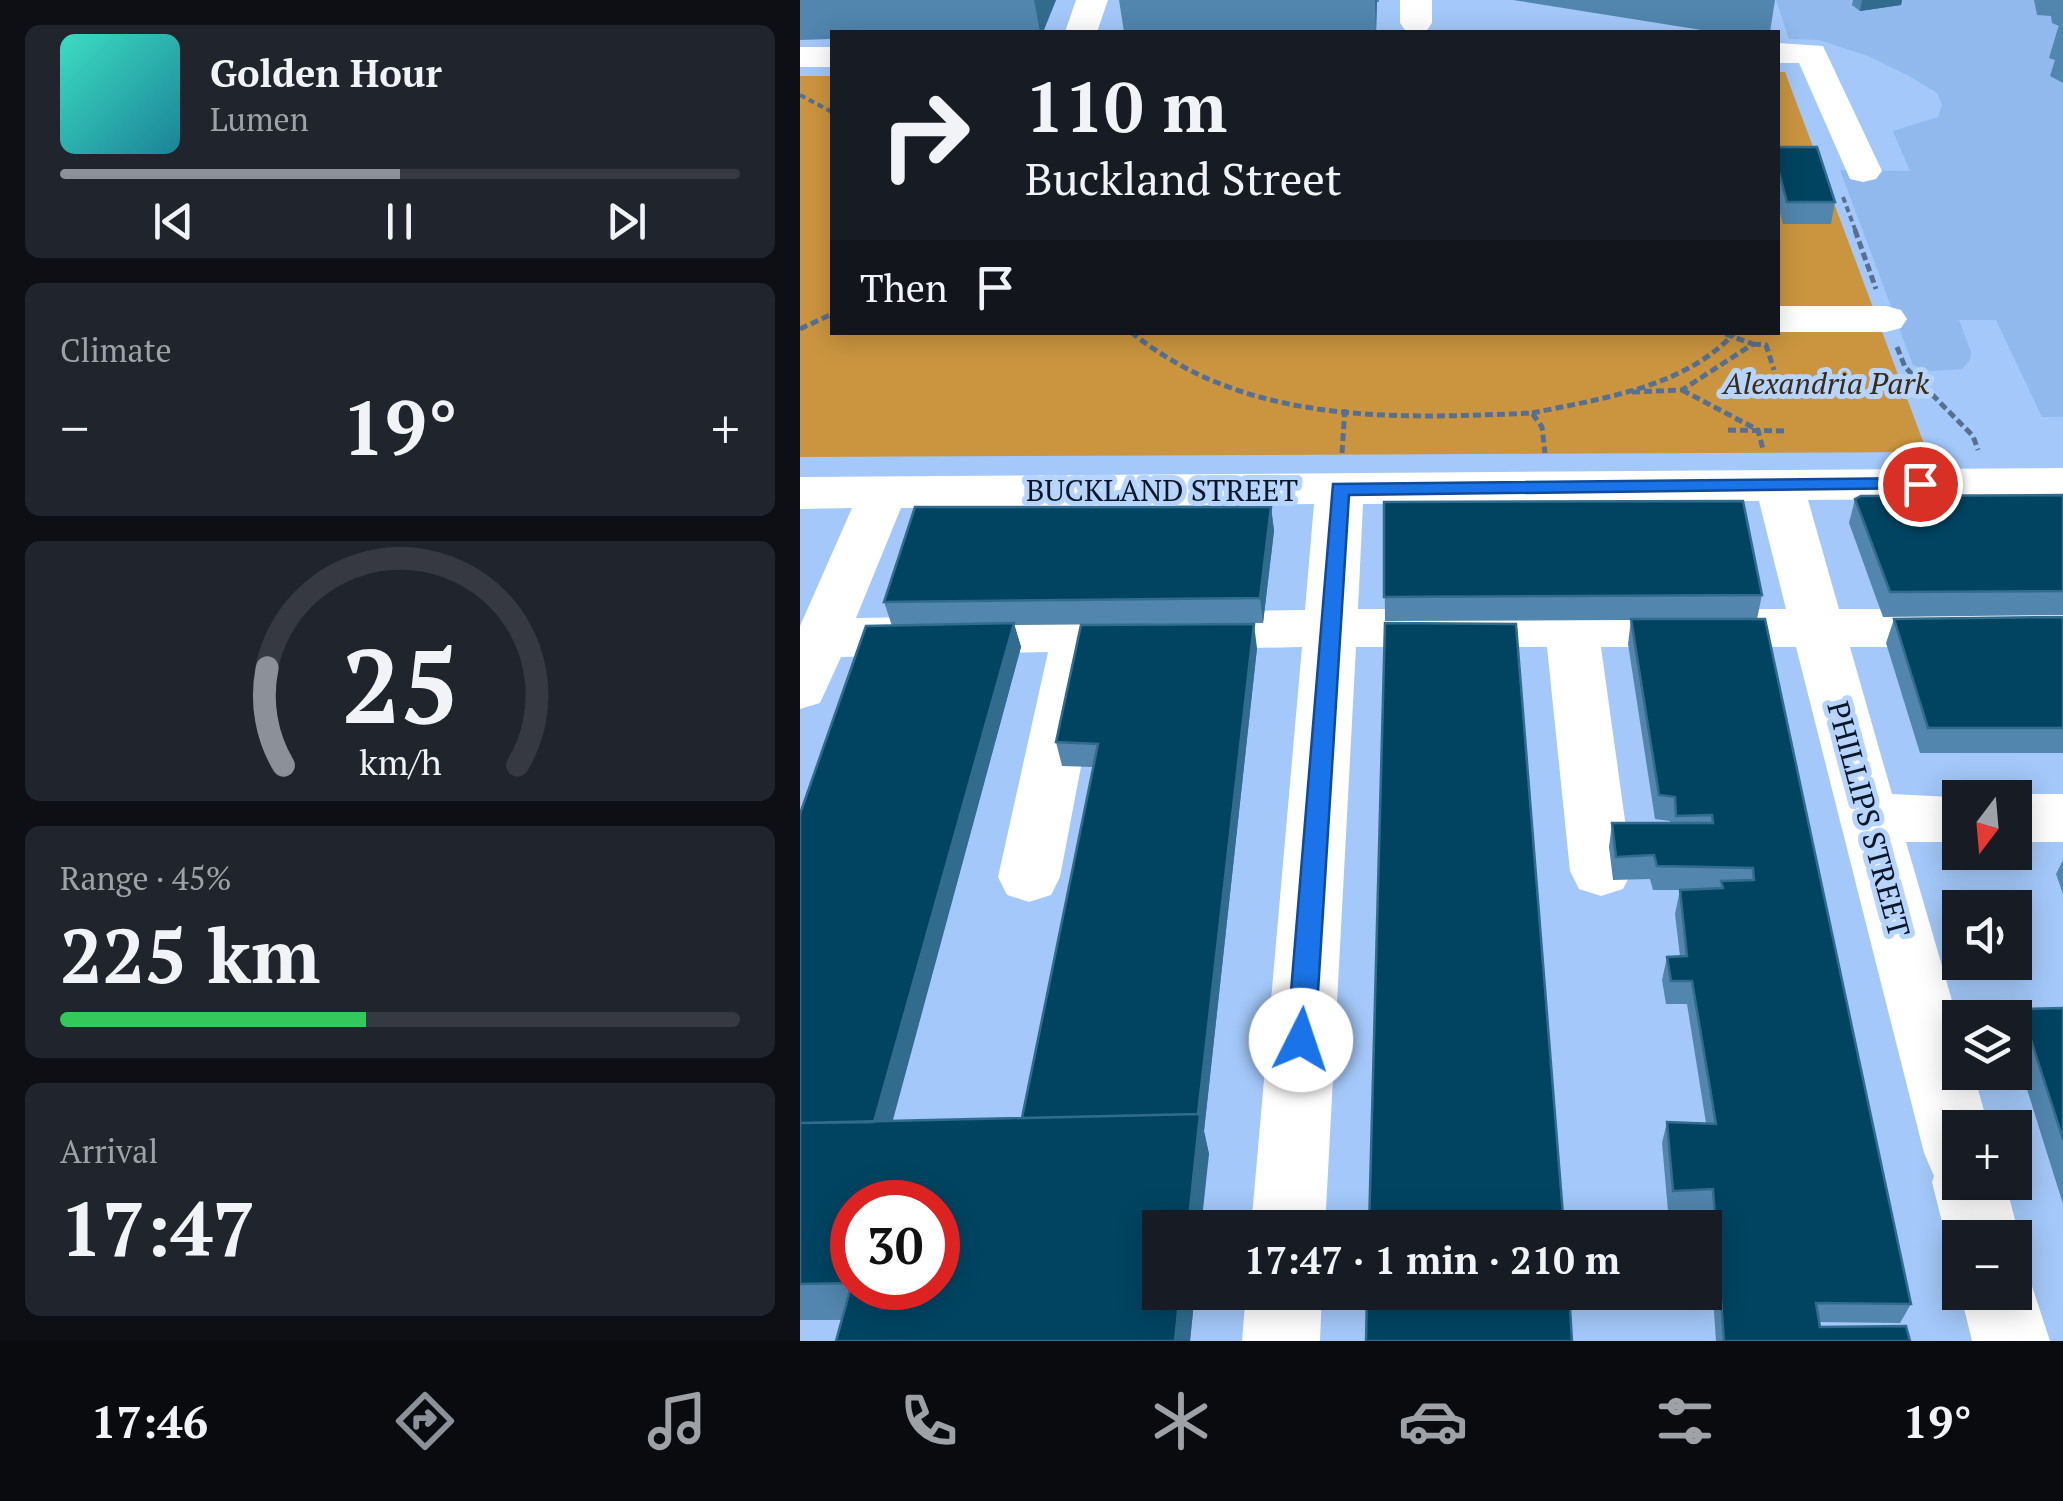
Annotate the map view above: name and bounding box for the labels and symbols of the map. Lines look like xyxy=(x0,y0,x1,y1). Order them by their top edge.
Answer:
park label: Alexandria Park xyxy=(1721,363,1930,403)
pin xyxy=(1878,442,1963,527)
street label: BUCKLAND STREET xyxy=(1026,470,1298,510)
street label: PHILLIPS STREET xyxy=(1818,697,1920,941)
north arrow xyxy=(1942,780,2032,870)
position arrow xyxy=(1249,988,1353,1092)
speed limit sign: 30 xyxy=(830,1180,960,1310)

